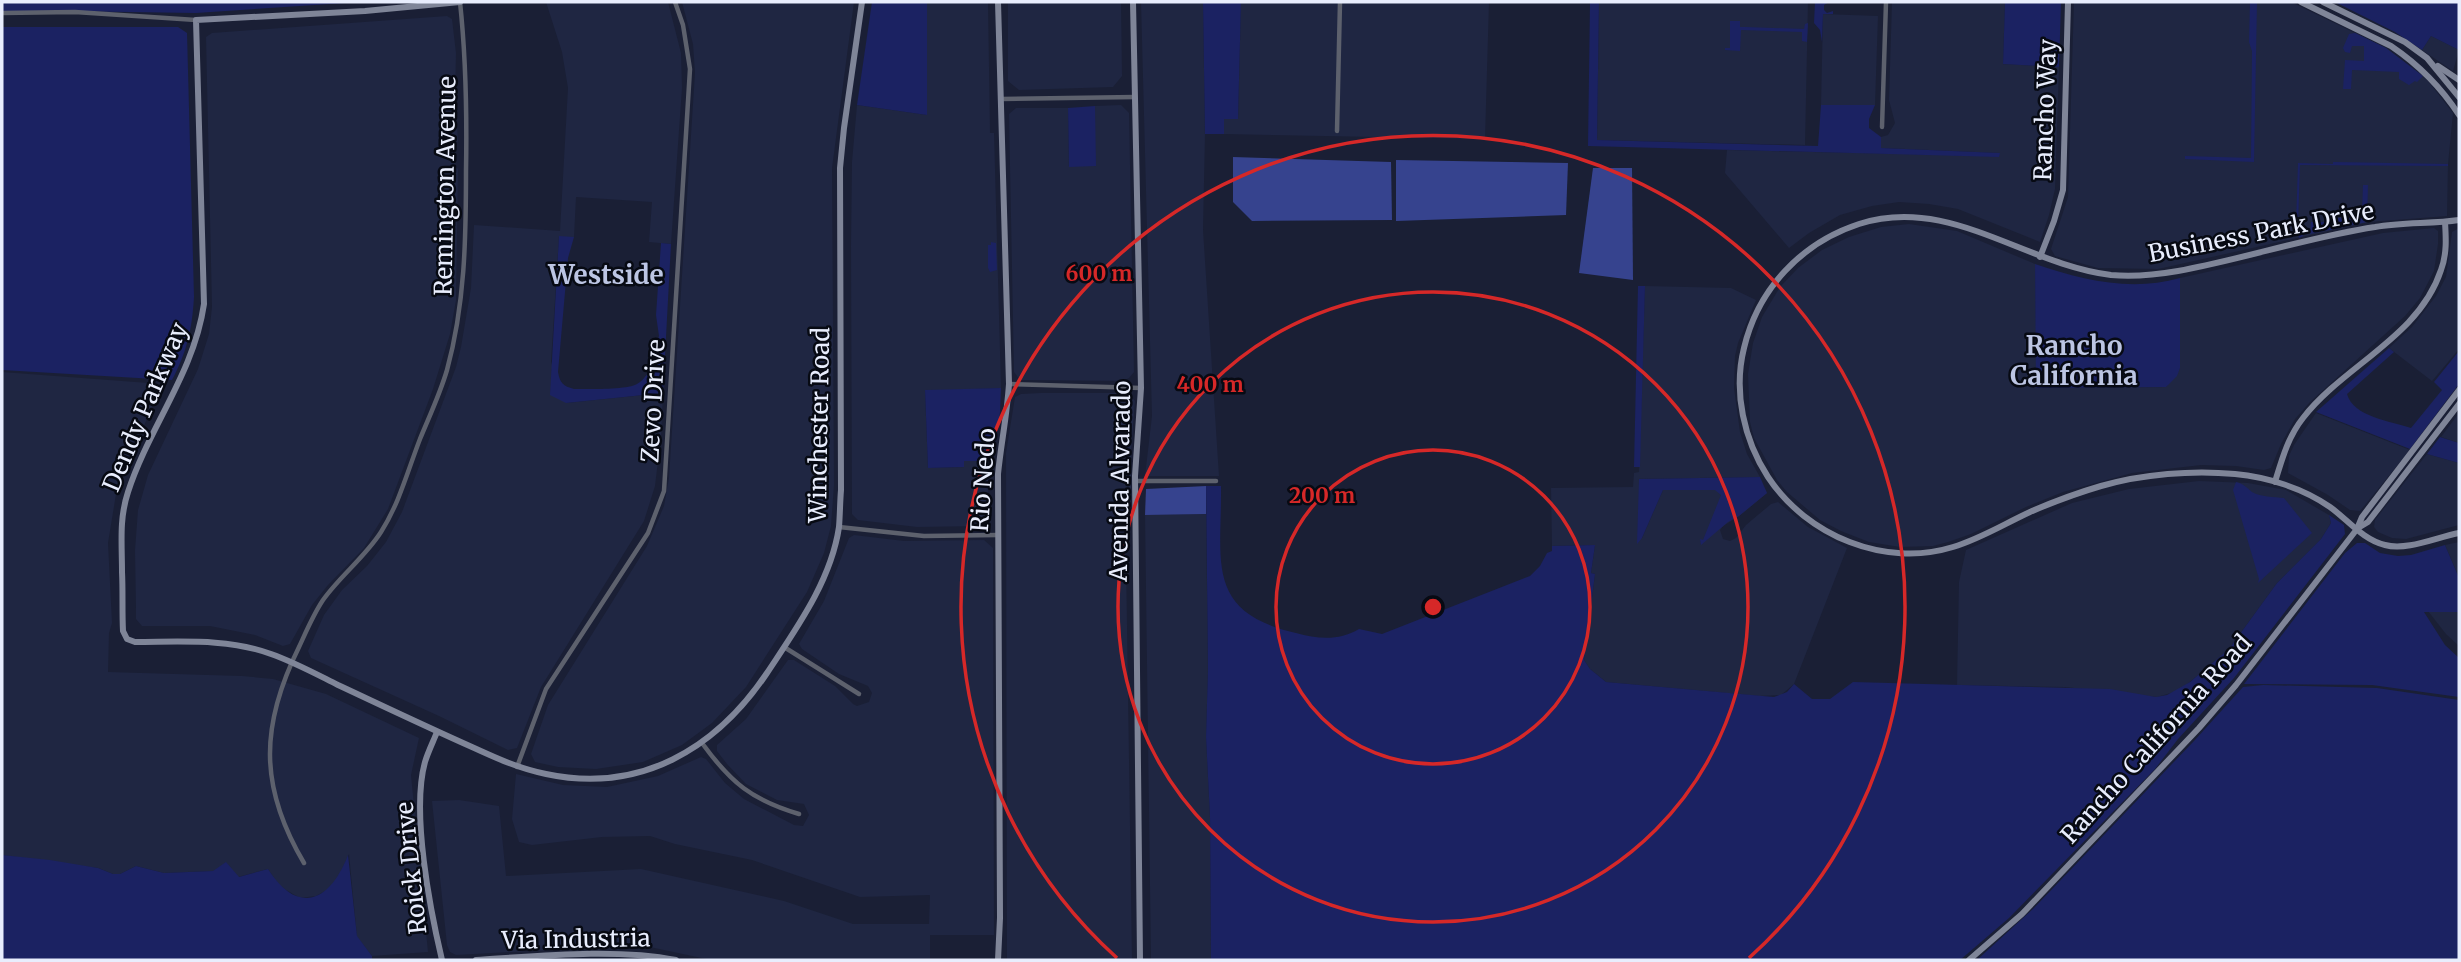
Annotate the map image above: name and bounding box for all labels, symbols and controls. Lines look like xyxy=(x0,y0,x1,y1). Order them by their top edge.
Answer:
street label: Rancho Way xyxy=(2027,38,2063,182)
street label: Remington Avenue xyxy=(428,76,462,296)
street label: Business Park Drive xyxy=(2145,195,2377,269)
district label: Westside xyxy=(547,258,664,291)
text: 600 m xyxy=(1066,260,1132,287)
street label: Dendy Parkway xyxy=(95,318,195,496)
street label: Winchester Road xyxy=(802,327,836,524)
district label: Rancho California xyxy=(2010,329,2138,392)
street label: Zevo Drive xyxy=(634,339,672,463)
text: 400 m xyxy=(1176,371,1244,398)
street label: Avenida Alvarado xyxy=(1103,380,1137,583)
street label: Rio Nedo xyxy=(964,427,1002,533)
text: 200 m xyxy=(1289,482,1355,509)
centre of rings xyxy=(1421,595,1445,619)
street label: Rancho California Road xyxy=(2054,628,2258,850)
street label: Roick Drive xyxy=(389,800,433,936)
street label: Via Industria xyxy=(500,922,651,956)

